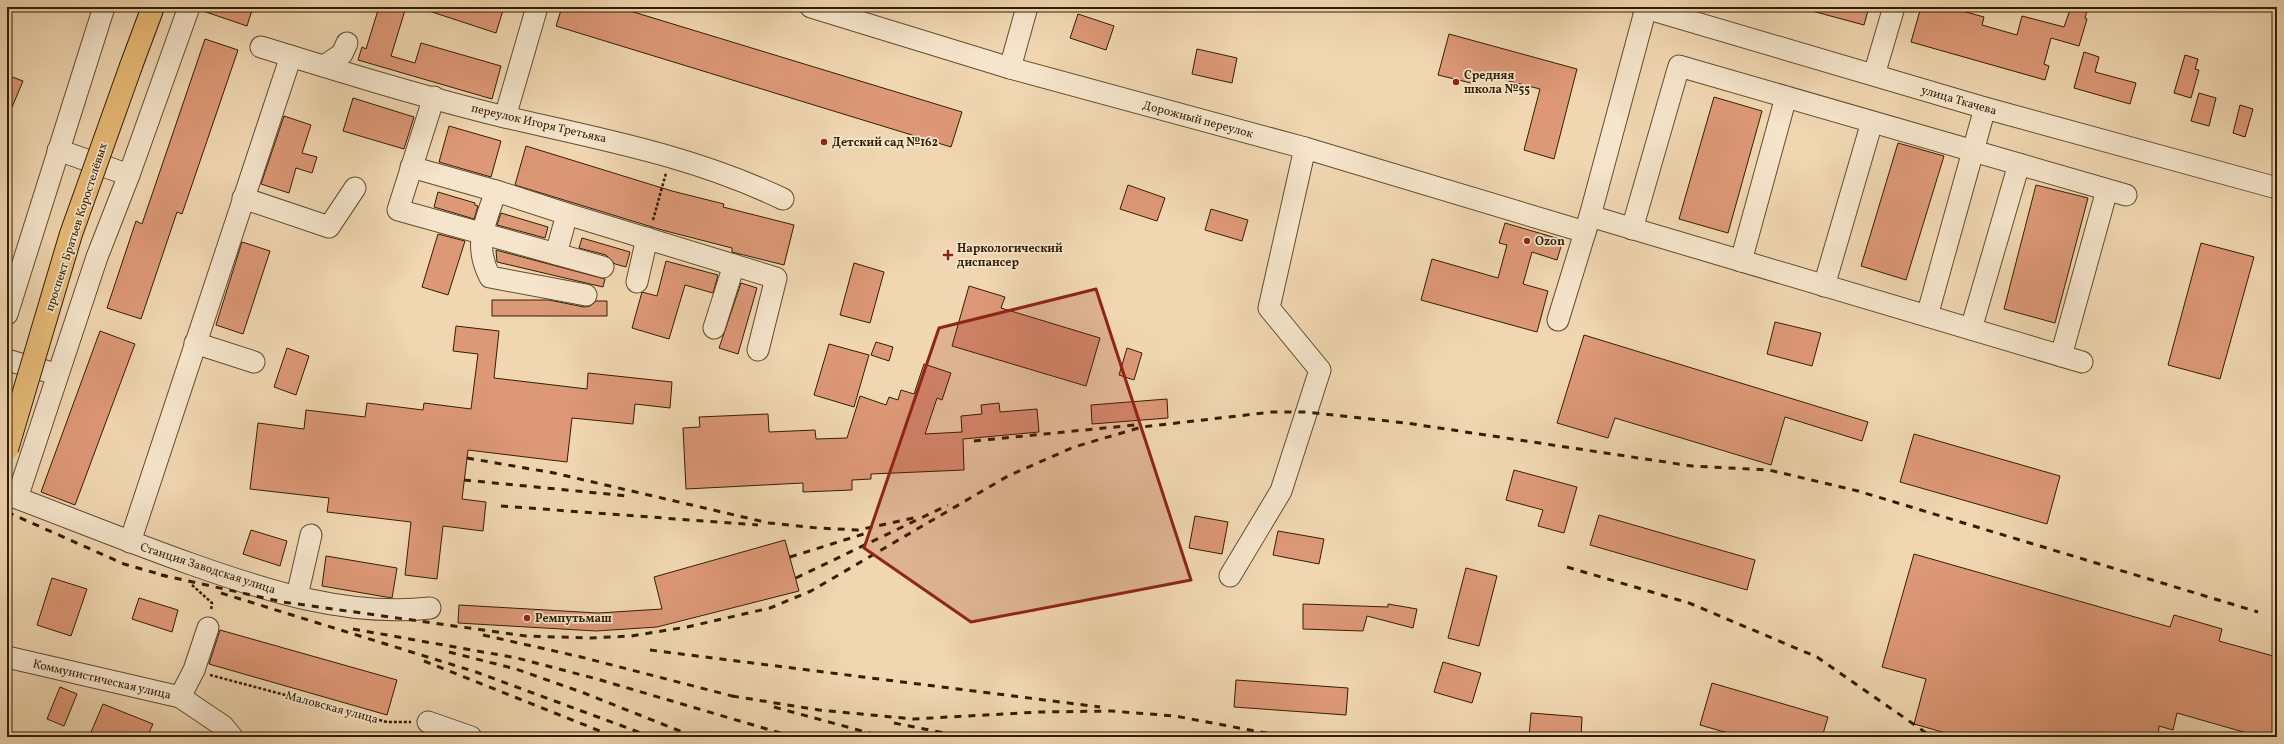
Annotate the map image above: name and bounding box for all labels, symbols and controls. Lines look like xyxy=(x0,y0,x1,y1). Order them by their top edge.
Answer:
place label: Средняя школа №55 xyxy=(1464,68,1530,98)
marker: Средняя школа №55 xyxy=(1451,77,1461,87)
street label: улица Ткачева xyxy=(1919,83,1998,119)
street label: Дорожный переулок xyxy=(1141,98,1255,143)
street label: переулок Игоря Третьяка xyxy=(470,101,608,147)
place label: Детский сад №162 xyxy=(832,135,938,151)
marker: Детский сад №162 xyxy=(819,137,829,147)
street label: проспект Братьев Коростелёвых xyxy=(42,141,112,314)
place label: Ozon xyxy=(1535,234,1565,250)
marker: Ozon xyxy=(1522,236,1532,246)
place label: Наркологический диспансер xyxy=(957,241,1063,271)
marker: Наркологический диспансер xyxy=(942,249,954,261)
street label: Станция Заводская улица xyxy=(138,539,278,598)
place label: Ремпутьмаш xyxy=(535,611,612,627)
marker: Ремпутьмаш xyxy=(522,613,532,623)
street label: Коммунистическая улица xyxy=(31,656,173,704)
street label: Маловская улица xyxy=(283,688,380,728)

